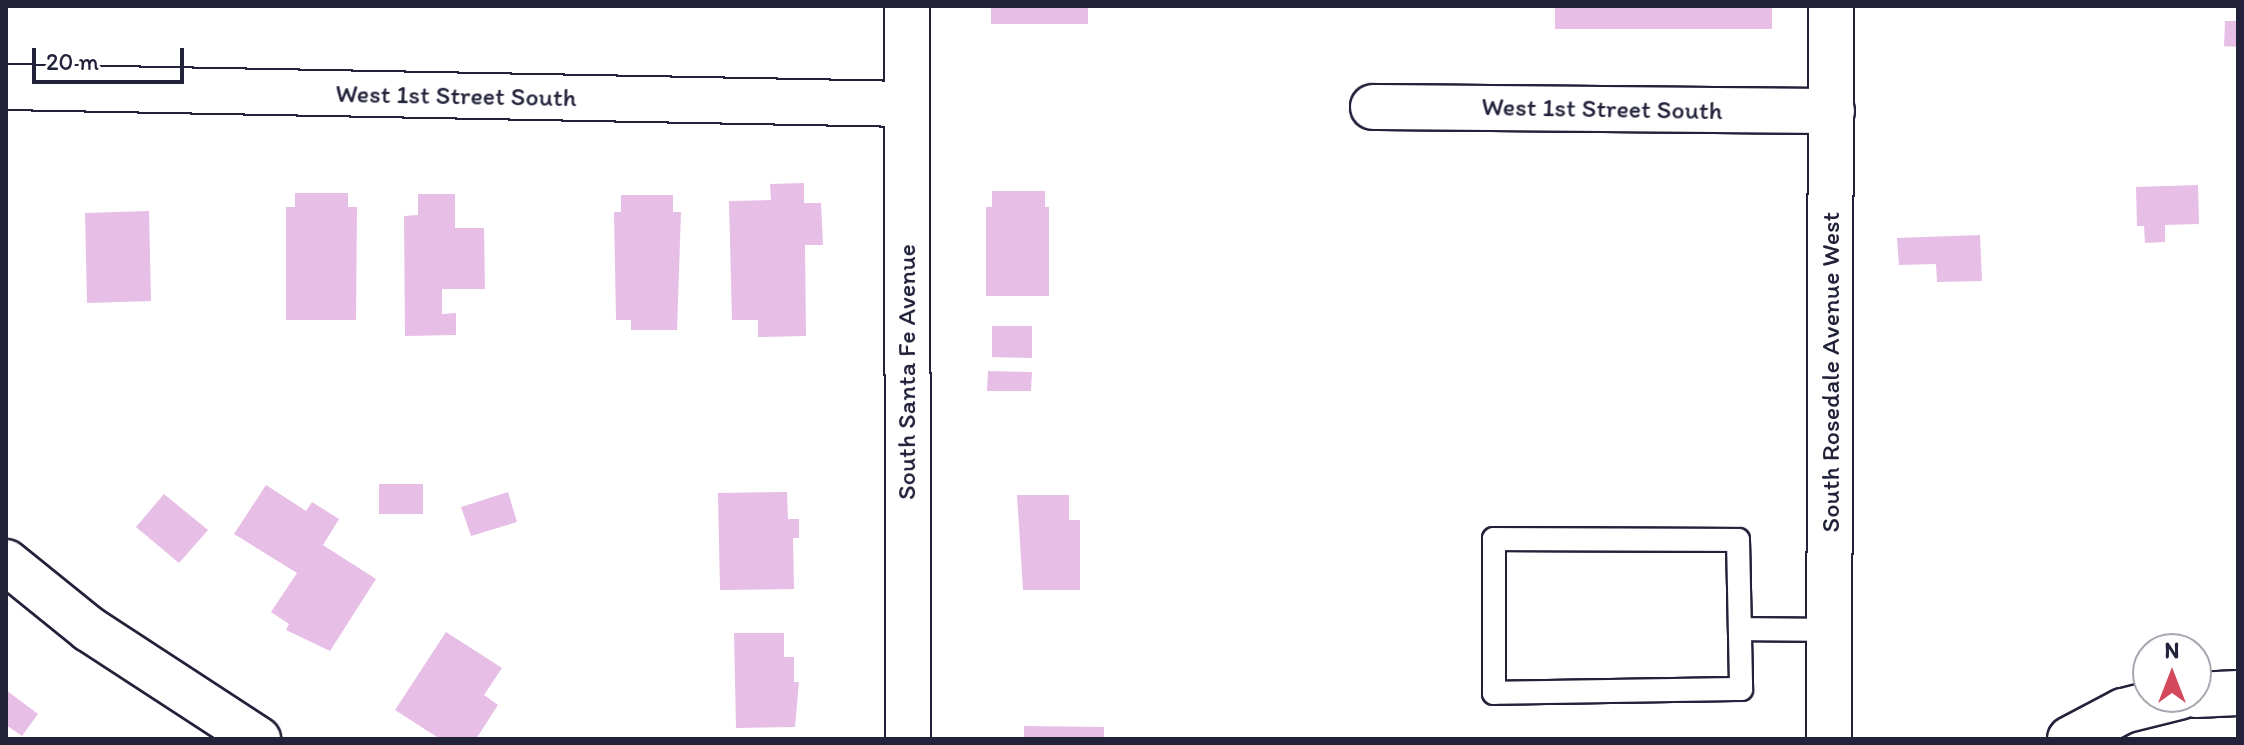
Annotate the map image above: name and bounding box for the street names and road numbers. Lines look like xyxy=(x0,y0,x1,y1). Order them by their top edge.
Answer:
street label: West 1st Street South xyxy=(336,78,576,114)
street label: West 1st Street South xyxy=(1482,91,1722,127)
street label: South Rosedale Avenue West xyxy=(1815,212,1847,532)
street label: South Santa Fe Avenue xyxy=(891,245,923,499)

